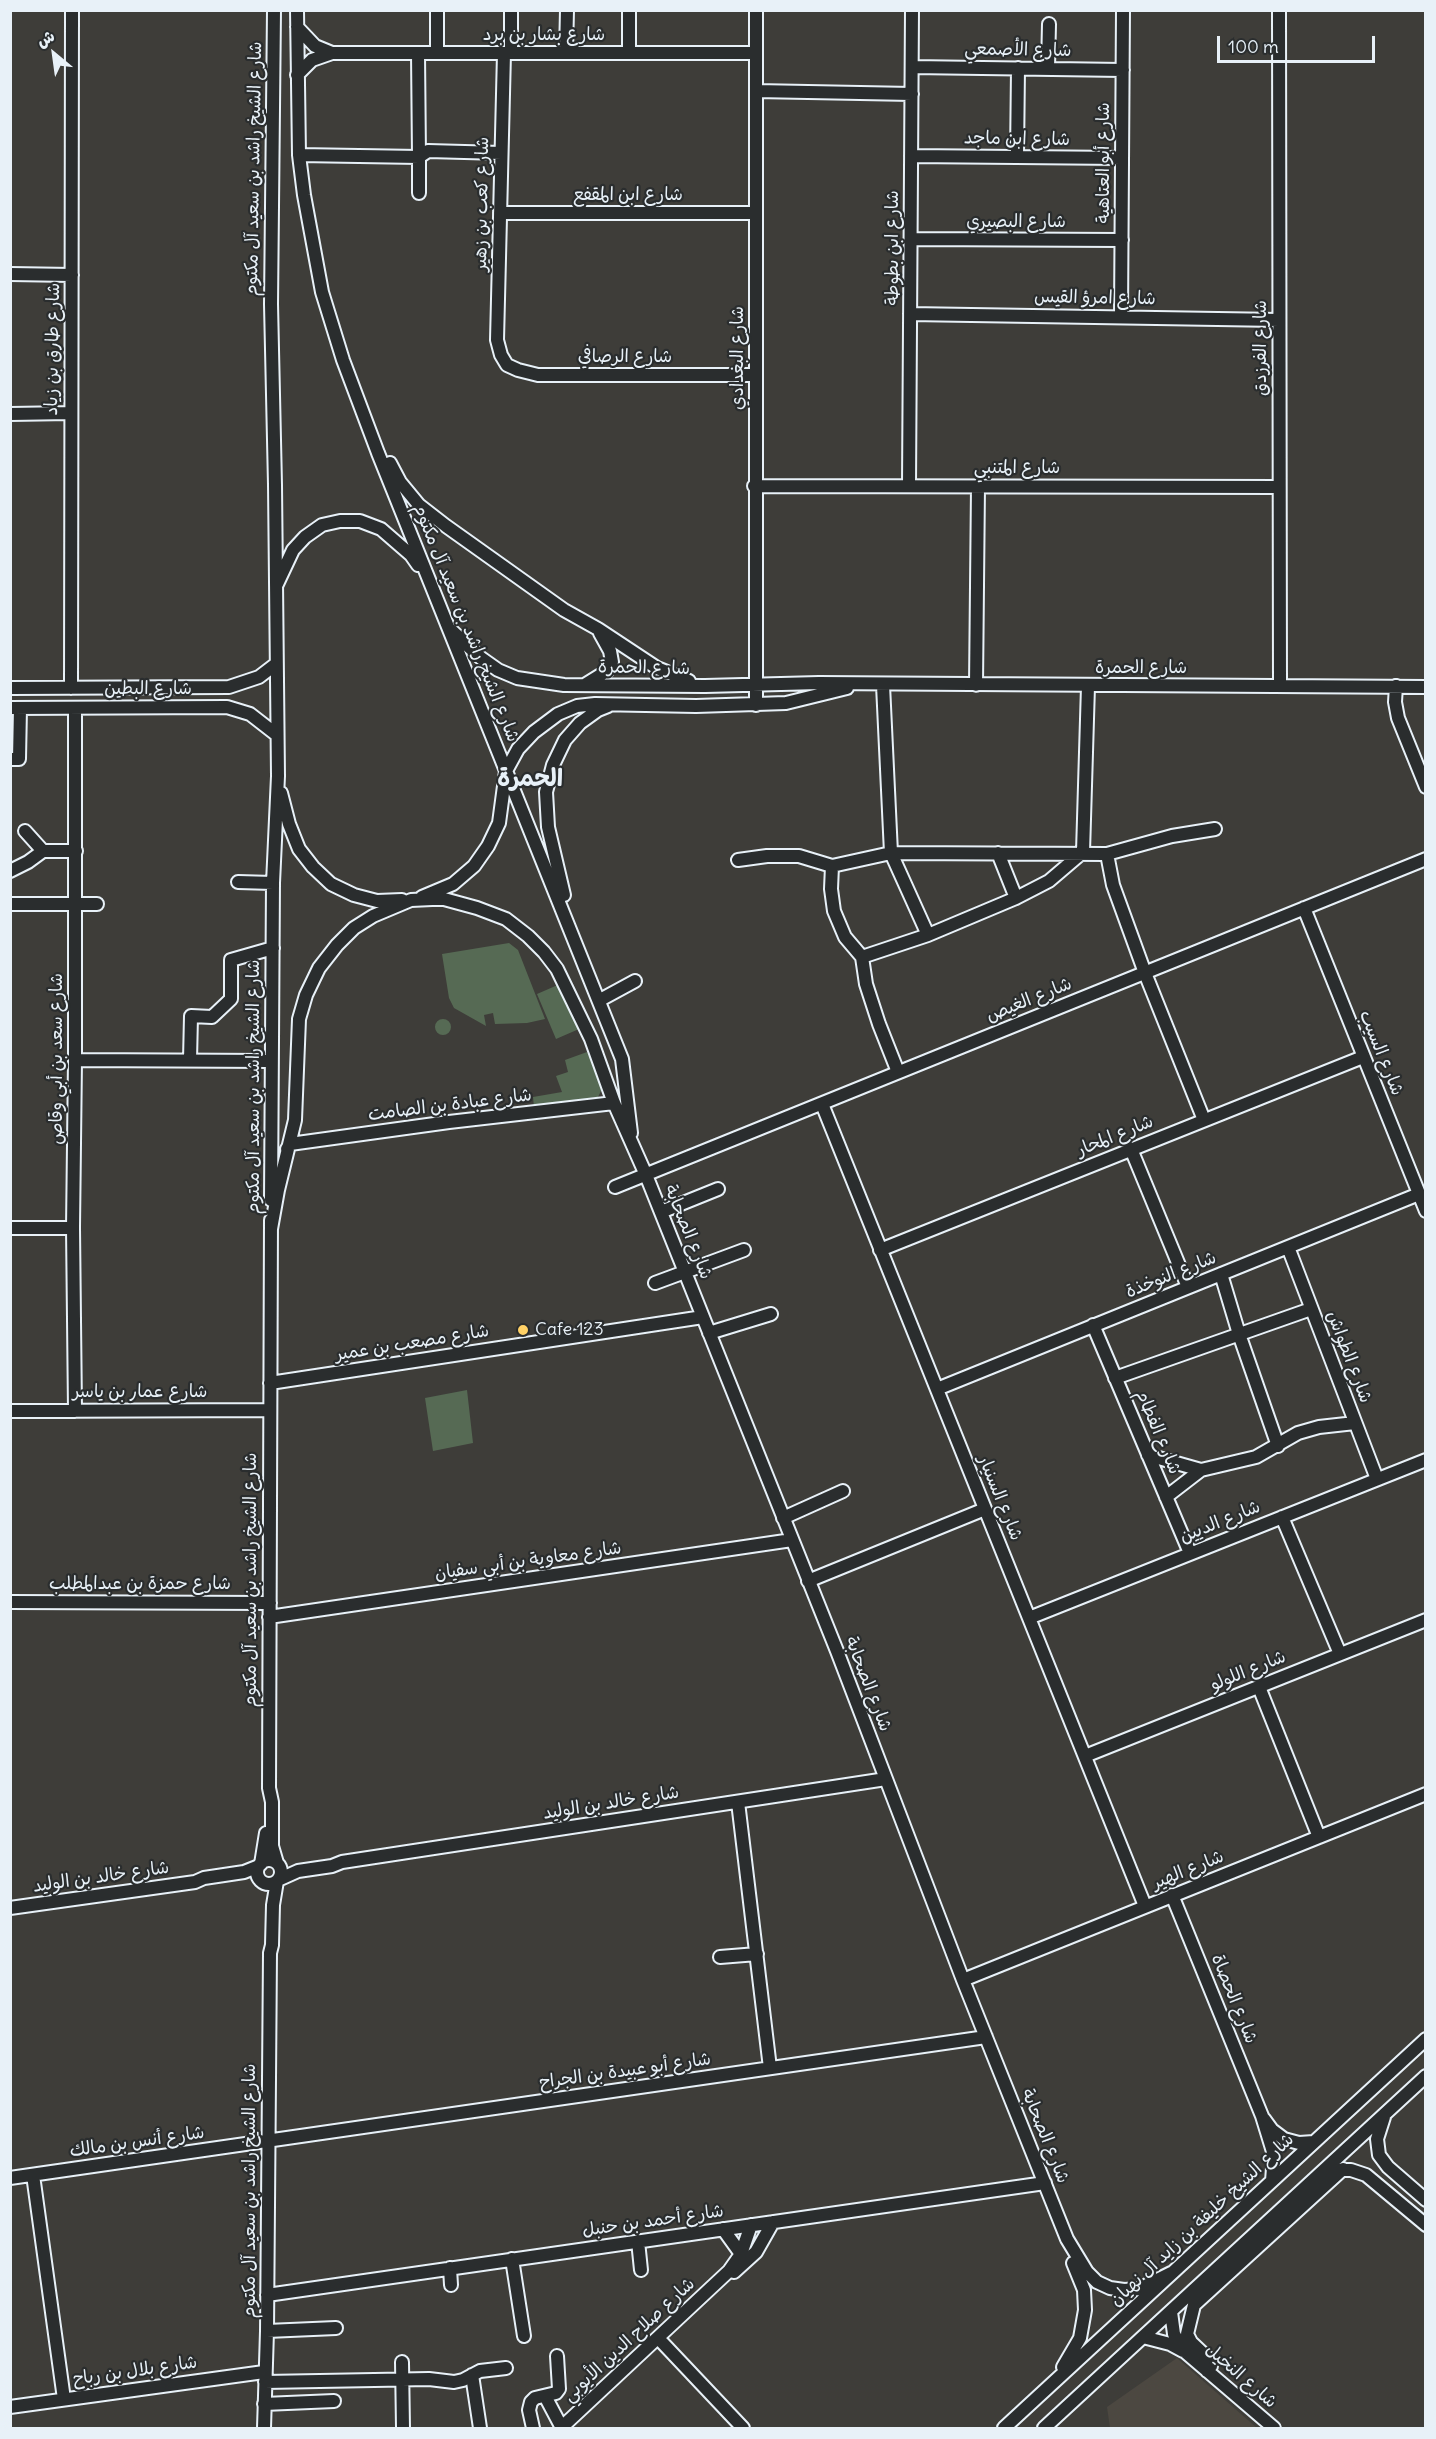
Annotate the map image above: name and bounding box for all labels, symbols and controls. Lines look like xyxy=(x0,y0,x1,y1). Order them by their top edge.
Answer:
north arrow xyxy=(24,24,84,84)
street label: شارع بشار بن برد xyxy=(483,24,605,46)
scale bar xyxy=(1220,24,1378,62)
text: ش xyxy=(33,25,58,51)
text: 100 m xyxy=(1228,35,1279,58)
street label: شارع الأصمعي xyxy=(964,38,1072,62)
street label: شارع الشيخ راشد بن سعيد آل مكتوم xyxy=(241,41,267,297)
street label: شارع أبو العتاهية xyxy=(1093,102,1115,224)
street label: شارع ابن ماجد xyxy=(964,127,1070,151)
street label: شارع كعب بن زهير xyxy=(470,137,494,271)
street label: شارع ابن المقفع xyxy=(573,184,683,206)
street label: شارع ابن بطوطة xyxy=(882,190,904,306)
street label: شارع البصيري xyxy=(966,211,1066,233)
street label: شارع طارق بن زياد xyxy=(41,282,65,416)
street label: شارع امرؤ القيس xyxy=(1034,286,1156,310)
street label: شارع الفرزدق xyxy=(1250,300,1272,396)
street label: شارع البغدادي xyxy=(727,306,749,410)
street label: شارع الرصافي xyxy=(578,346,672,368)
street label: شارع المتنبي xyxy=(974,457,1060,479)
street label: شارع الشيخ راشد بن سعيد آل مكتوم xyxy=(408,501,524,745)
street label: شارع الحمرة xyxy=(598,656,690,680)
street label: شارع الحمرة xyxy=(1095,657,1187,679)
street label: شارع البطين xyxy=(104,678,192,700)
district label: الحمرة xyxy=(497,765,563,793)
street label: شارع الشيخ راشد بن سعيد آل مكتوم xyxy=(243,960,265,1214)
street label: شارع سعد بن أبي وقاص xyxy=(46,973,68,1145)
street label: شارع الغيص xyxy=(983,973,1075,1027)
street label: شارع السيب xyxy=(1354,1007,1408,1099)
street label: شارع عبادة بن الصامت xyxy=(367,1084,533,1126)
street label: شارع المحار xyxy=(1073,1111,1157,1161)
street label: شارع الصحابة xyxy=(659,1182,717,1282)
street label: شارع النوخذة xyxy=(1122,1247,1220,1303)
street label: شارع الطواش xyxy=(1322,1308,1376,1406)
place label: Cafe 123 xyxy=(535,1319,604,1341)
street label: شارع مصعب بن عمير xyxy=(333,1320,491,1366)
marker: Cafe 123 xyxy=(516,1323,530,1337)
street label: شارع عمار بن ياسر xyxy=(73,1381,207,1403)
street label: شارع الفطام xyxy=(1131,1386,1185,1478)
street label: شارع السنيار xyxy=(973,1452,1027,1544)
street label: شارع الشيخ راشد بن سعيد آل مكتوم xyxy=(240,1453,262,1707)
street label: شارع الديين xyxy=(1177,1496,1263,1548)
street label: شارع معاوية بن أبي سفيان xyxy=(433,1537,623,1585)
street label: شارع حمزة بن عبدالمطلب xyxy=(49,1573,231,1595)
street label: شارع الصحابة xyxy=(840,1633,896,1735)
street label: شارع اللولو xyxy=(1207,1646,1289,1696)
street label: شارع خالد بن الوليد xyxy=(541,1782,681,1824)
street label: شارع الهير xyxy=(1149,1846,1227,1894)
street label: شارع خالد بن الوليد xyxy=(31,1857,171,1897)
street label: شارع الحصاة xyxy=(1206,1951,1262,2047)
street label: شارع أبو عبيدة بن الجراح xyxy=(538,2048,712,2094)
street label: شارع الشيخ راشد بن سعيد آل مكتوم xyxy=(239,2064,261,2318)
street label: شارع الصحابة xyxy=(1016,2086,1074,2186)
street label: شارع أنس بن مالك xyxy=(68,2122,206,2162)
street label: شارع الشيخ خليفة بن زايد آل نهيان xyxy=(1105,2129,1299,2311)
street label: شارع أحمد بن حنبل xyxy=(581,2200,725,2242)
street label: شارع صلاح الدين الأيوبي xyxy=(559,2273,699,2407)
street label: شارع النخيل xyxy=(1201,2339,1281,2413)
street label: شارع بلال بن رباح xyxy=(71,2352,199,2390)

